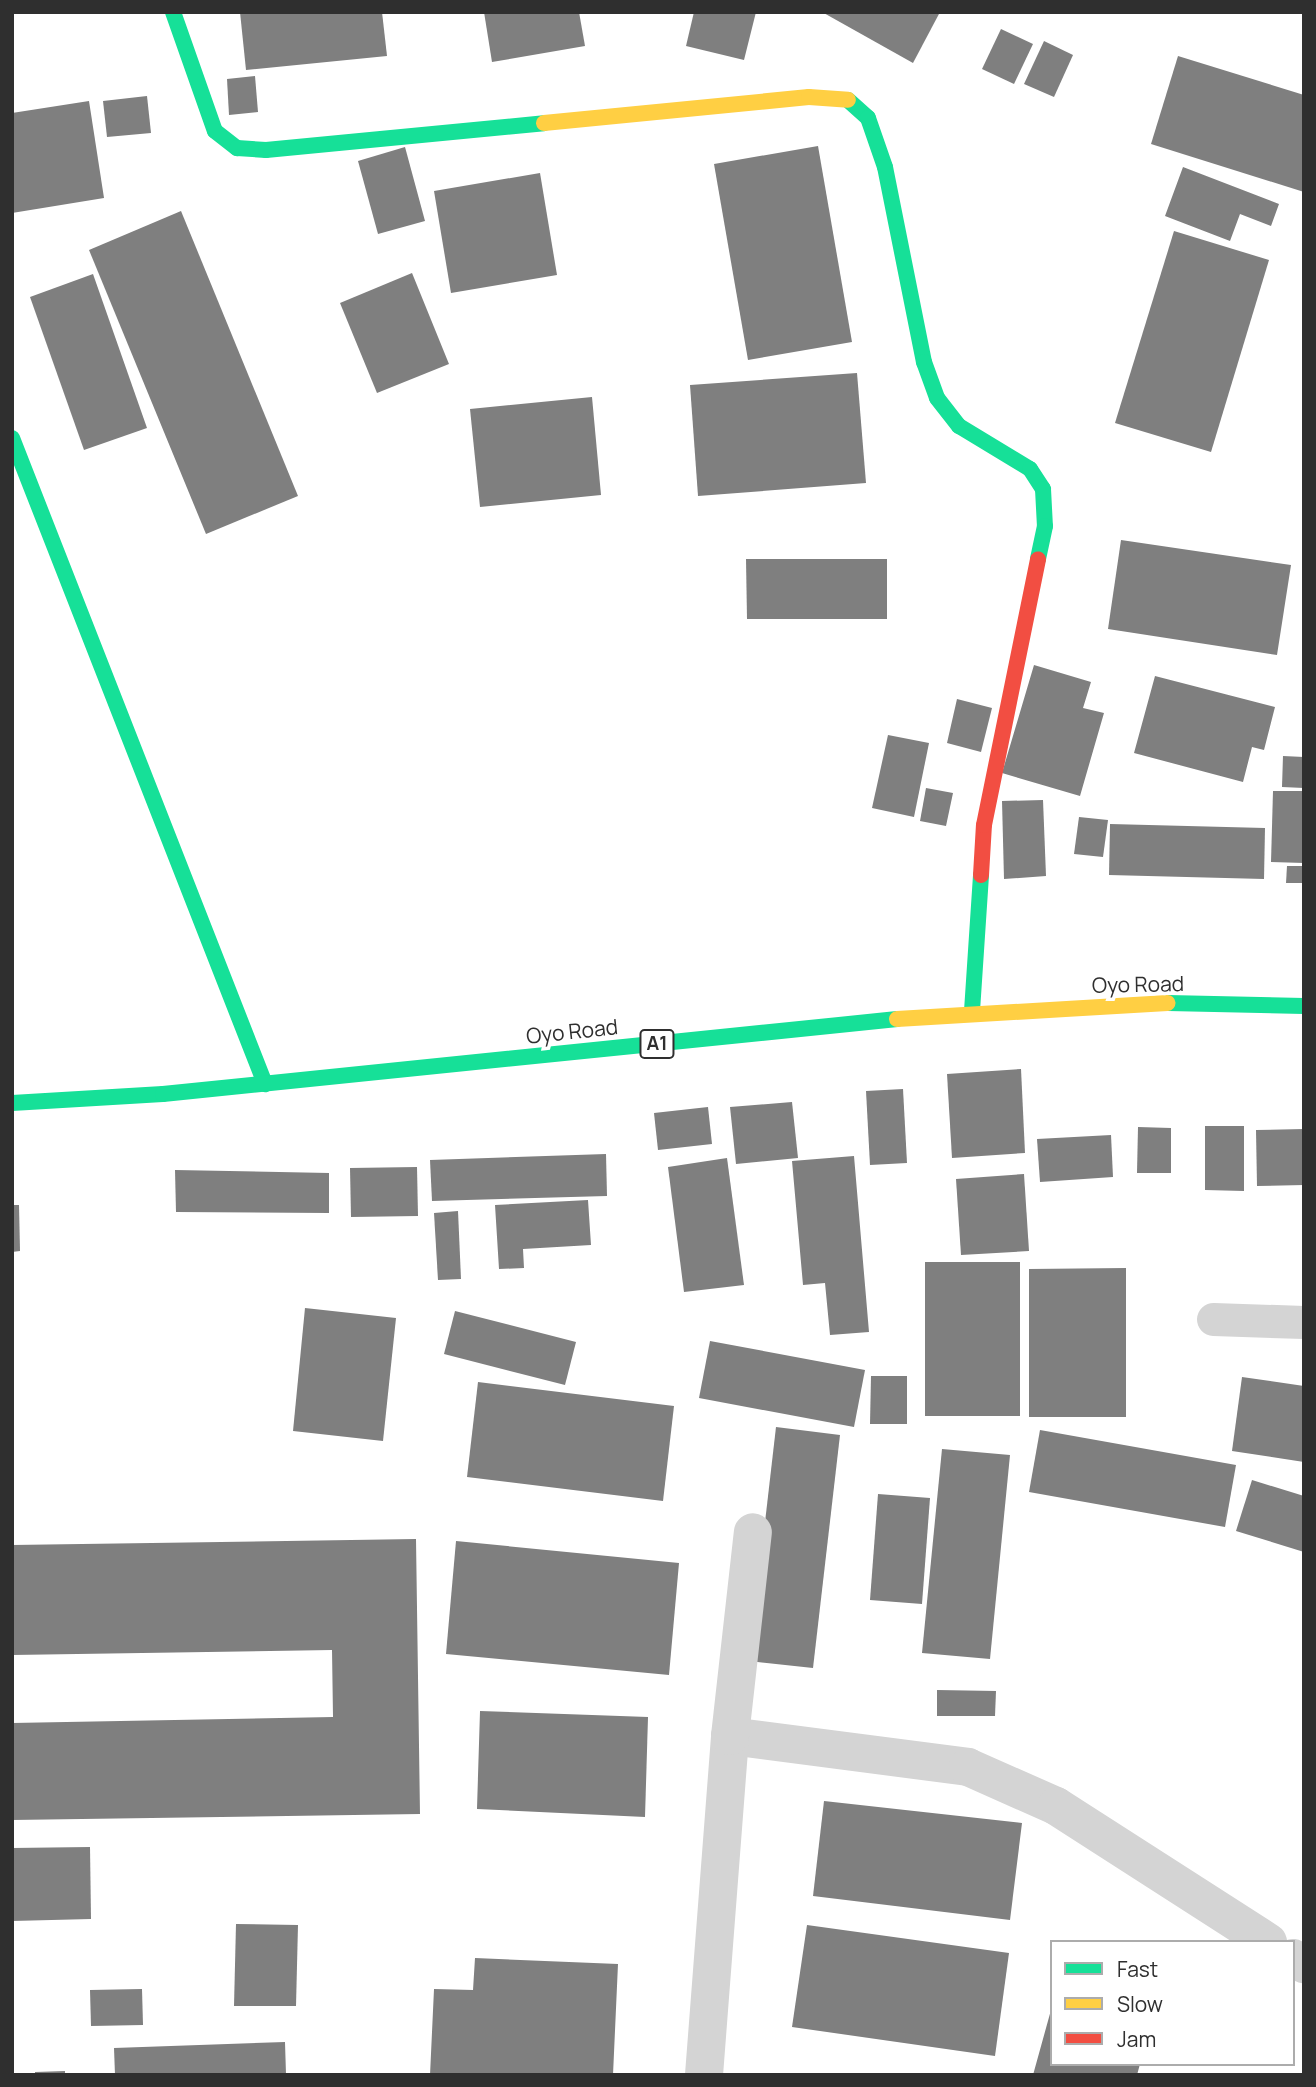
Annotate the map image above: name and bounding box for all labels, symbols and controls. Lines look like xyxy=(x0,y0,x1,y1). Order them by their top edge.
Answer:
street label: Oyo Road xyxy=(1092,971,1184,997)
street label: Oyo Road xyxy=(525,1014,619,1048)
road number: A1 xyxy=(638,1028,676,1060)
legend xyxy=(1050,1940,1295,2066)
text: Fast xyxy=(1117,1955,1158,1983)
text: Slow xyxy=(1117,1990,1163,2018)
text: Jam xyxy=(1117,2025,1156,2053)

